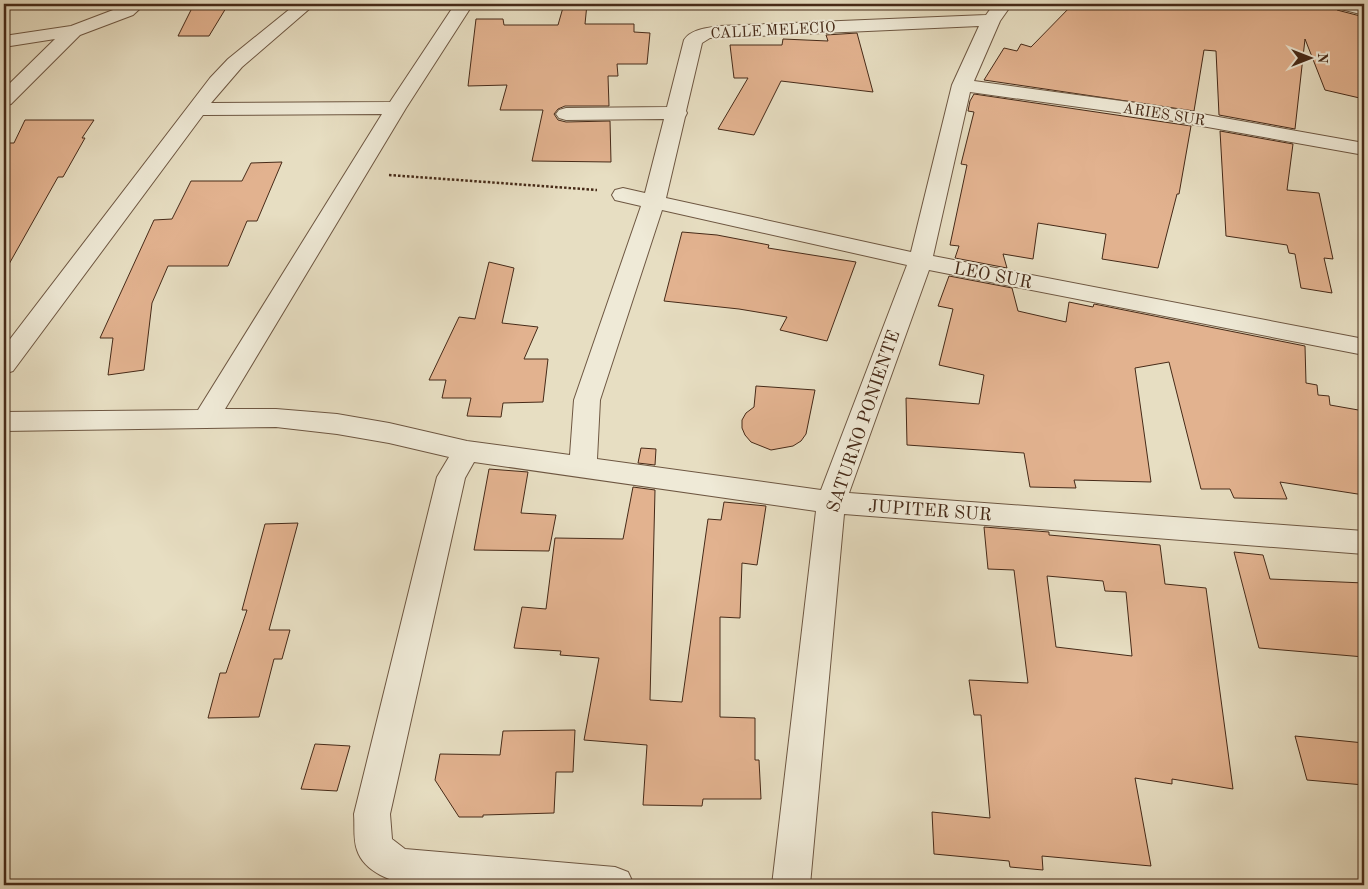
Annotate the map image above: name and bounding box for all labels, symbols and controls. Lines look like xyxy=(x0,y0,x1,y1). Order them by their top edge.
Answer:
street label: CALLE MELECIO xyxy=(710,21,836,42)
north arrow xyxy=(1286,32,1336,82)
text: N xyxy=(1315,53,1329,64)
street label: ARIES SUR xyxy=(1121,102,1206,129)
street label: LEO SUR xyxy=(952,260,1034,292)
street label: SATURNO PONIENTE xyxy=(824,328,904,515)
street label: JUPITER SUR xyxy=(867,498,992,524)

